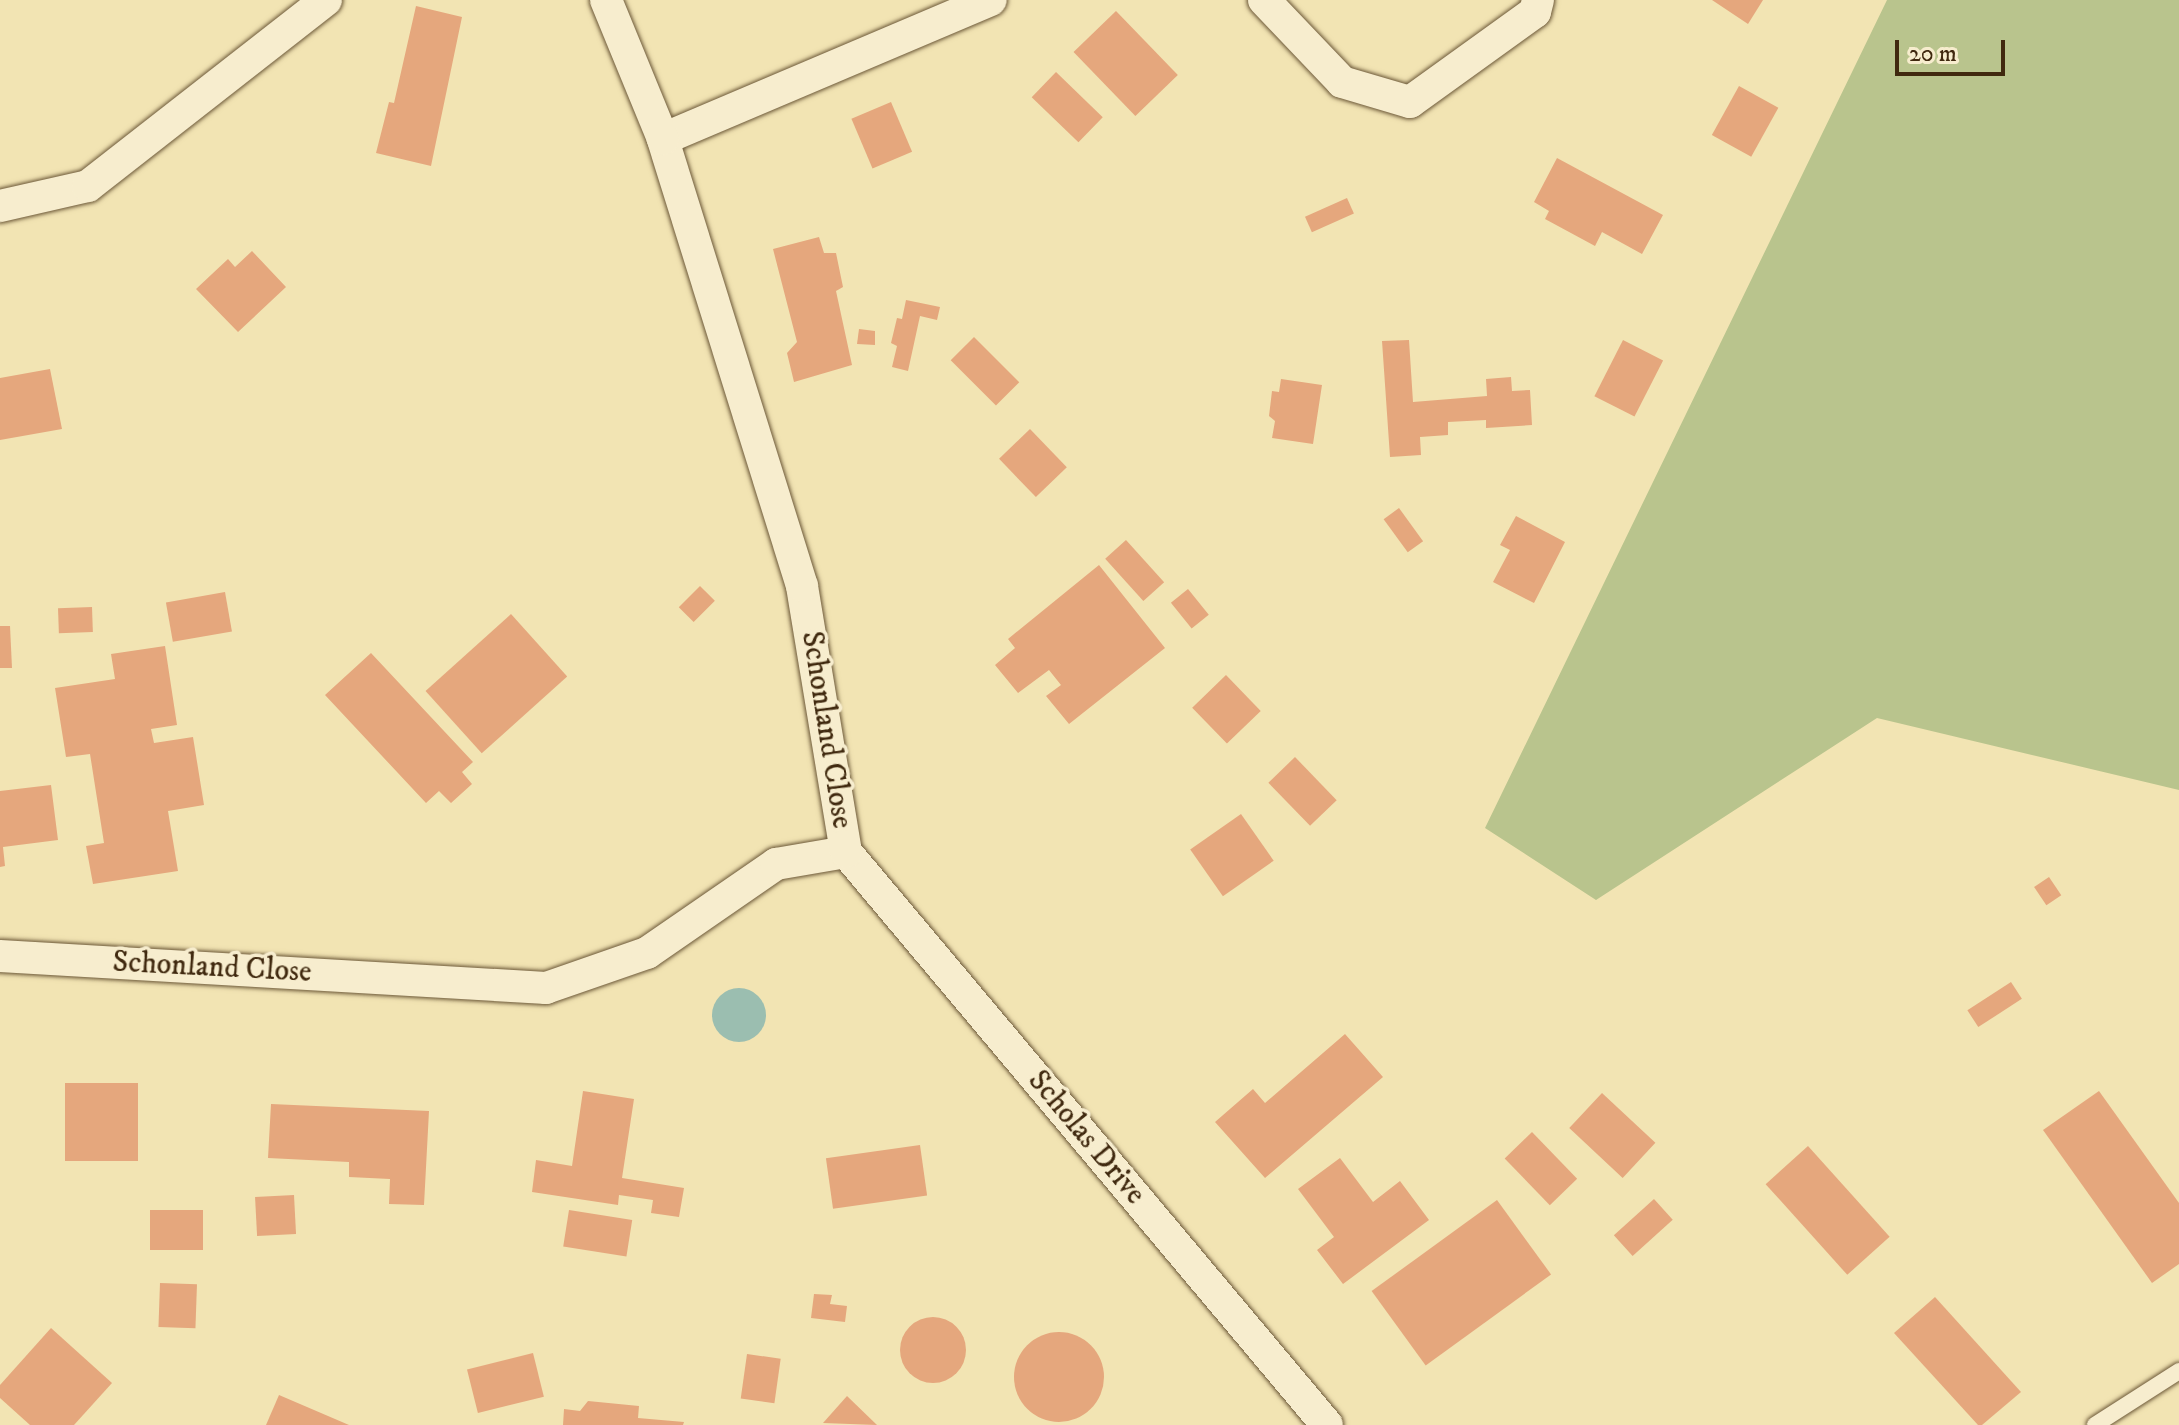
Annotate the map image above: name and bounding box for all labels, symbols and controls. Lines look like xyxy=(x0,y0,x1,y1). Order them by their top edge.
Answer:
scale bar xyxy=(1899,24,2009,74)
text: 20 m xyxy=(1909,39,1957,69)
street label: Schonland Close xyxy=(793,629,859,831)
street label: Schonland Close xyxy=(112,945,312,991)
street label: Scholas Drive xyxy=(1020,1064,1152,1212)

